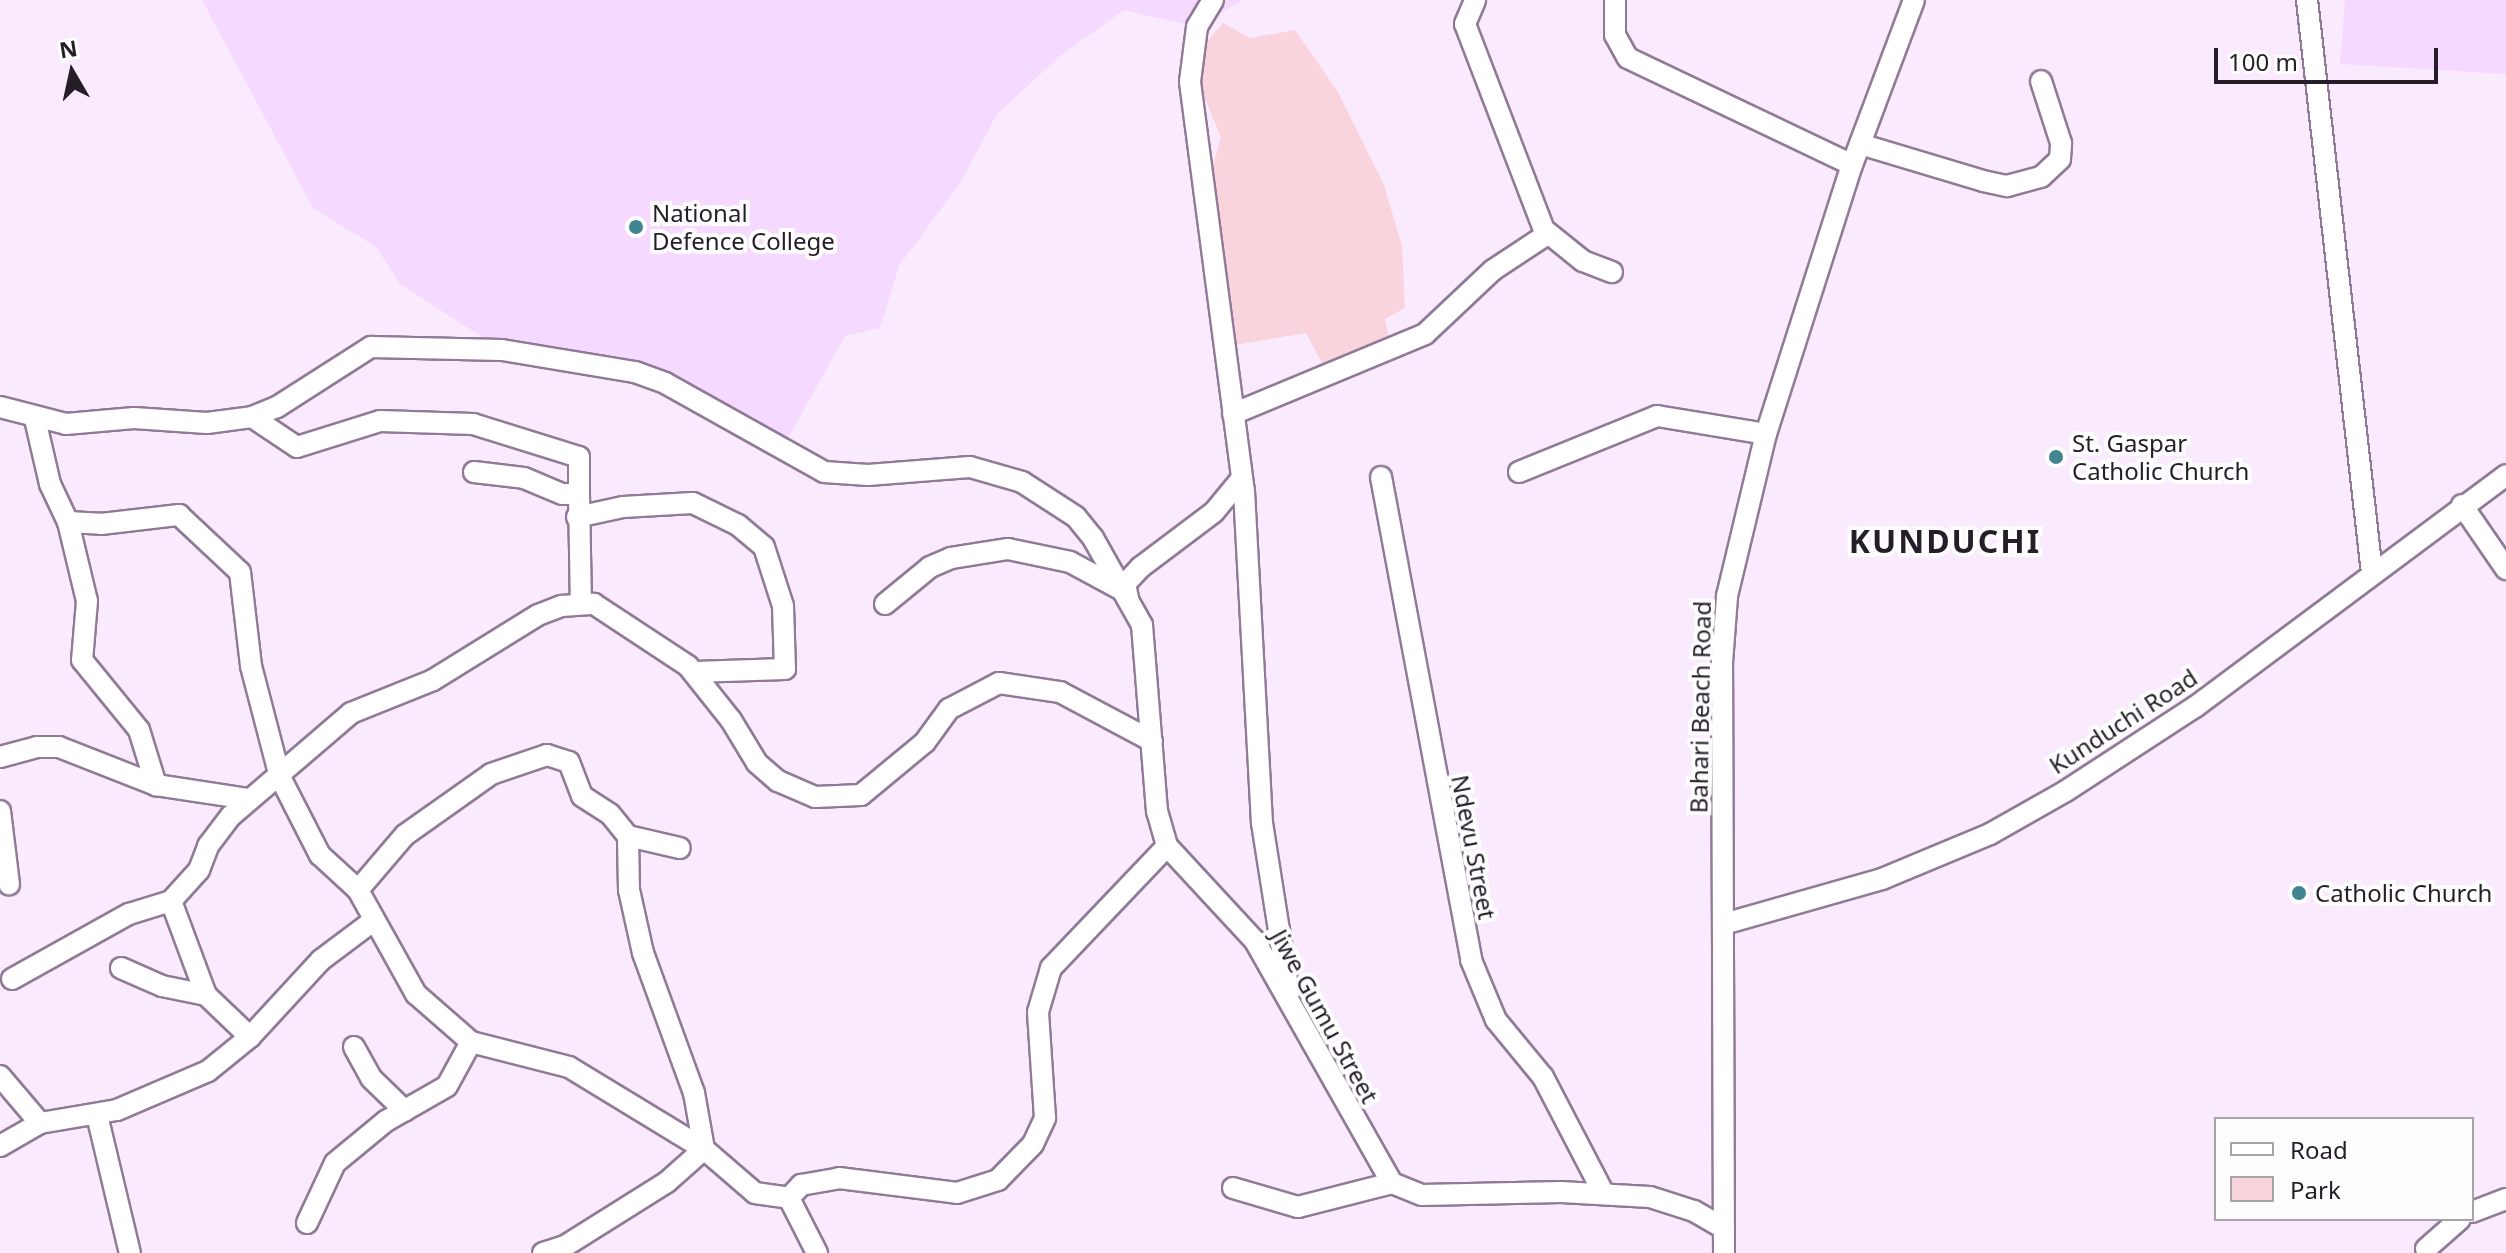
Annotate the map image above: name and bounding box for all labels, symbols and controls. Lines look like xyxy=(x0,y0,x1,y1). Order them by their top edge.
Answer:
north arrow xyxy=(32,32,112,112)
text: N xyxy=(57,32,79,65)
scale bar xyxy=(2218,32,2442,82)
text: 100 m xyxy=(2228,45,2298,78)
place label: National Defence College xyxy=(652,199,835,255)
marker: National Defence College xyxy=(627,218,645,236)
place label: St. Gaspar Catholic Church xyxy=(2072,429,2249,485)
marker: St. Gaspar Catholic Church xyxy=(2047,448,2065,466)
district label: KUNDUCHI xyxy=(1849,522,2041,560)
street label: Bahari Beach Road xyxy=(1684,600,1716,814)
street label: Kunduchi Road xyxy=(2044,662,2202,780)
street label: Ndevu Street xyxy=(1446,772,1502,922)
place label: Catholic Church xyxy=(2315,879,2492,907)
marker: Catholic Church xyxy=(2290,884,2308,902)
street label: Jiwe Gumu Street xyxy=(1265,924,1385,1108)
legend xyxy=(2214,1117,2474,1221)
text: Road xyxy=(2290,1133,2348,1166)
text: Park xyxy=(2290,1173,2341,1206)

